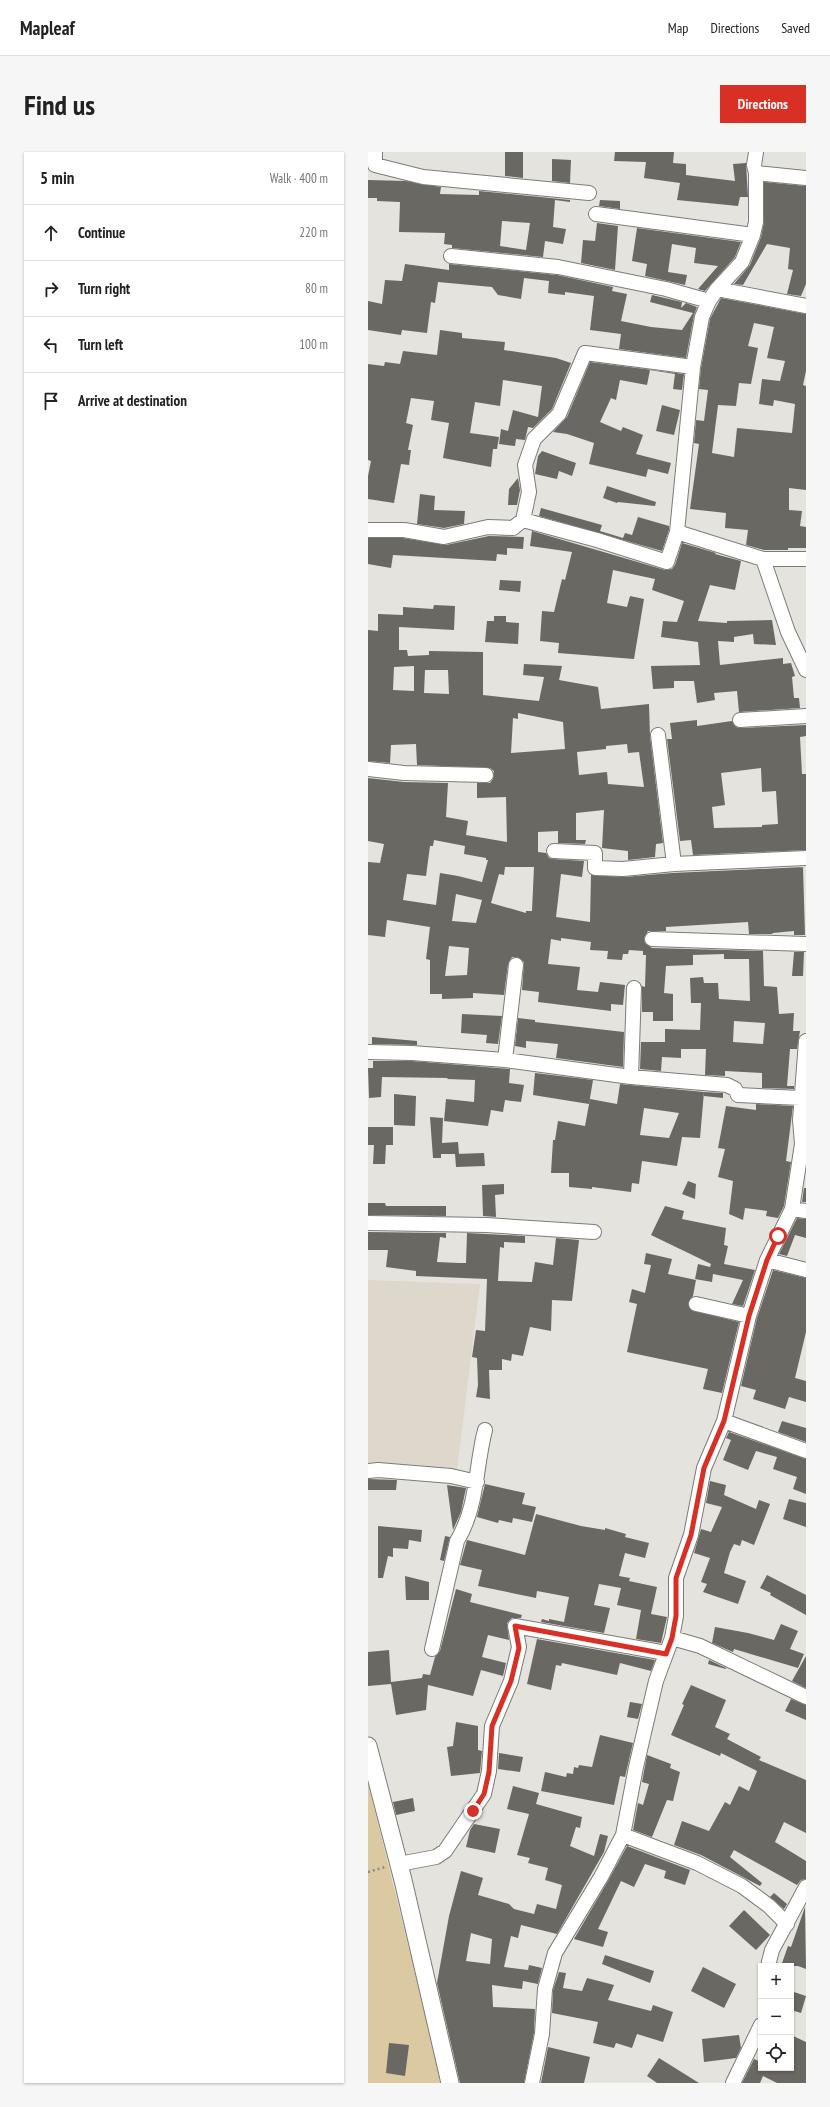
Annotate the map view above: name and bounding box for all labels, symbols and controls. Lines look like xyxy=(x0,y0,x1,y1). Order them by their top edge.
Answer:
text: Mapleaf xyxy=(20,16,75,40)
text: Map xyxy=(668,19,688,37)
text: Directions xyxy=(710,19,759,37)
text: Saved xyxy=(781,19,810,37)
button: Directions xyxy=(720,85,806,123)
text: Find us xyxy=(24,86,95,123)
text: 5 min xyxy=(40,167,74,189)
text: Walk · 400 m xyxy=(270,170,328,187)
icon: ahead xyxy=(40,222,62,244)
text: Continue xyxy=(78,223,125,242)
text: 220 m xyxy=(299,224,328,241)
icon: right xyxy=(40,278,62,300)
text: Turn right xyxy=(78,279,130,298)
text: 80 m xyxy=(305,280,328,297)
icon: left xyxy=(40,334,62,356)
text: Turn left xyxy=(78,335,123,354)
text: 100 m xyxy=(299,336,328,353)
icon: arrive xyxy=(40,390,62,412)
text: Arrive at destination xyxy=(78,391,187,410)
route start xyxy=(769,1227,787,1245)
route end xyxy=(464,1802,482,1820)
map controls xyxy=(758,1963,794,2071)
button: + xyxy=(758,1963,794,1999)
button: − xyxy=(758,1999,794,2035)
button: locate xyxy=(758,2035,794,2071)

